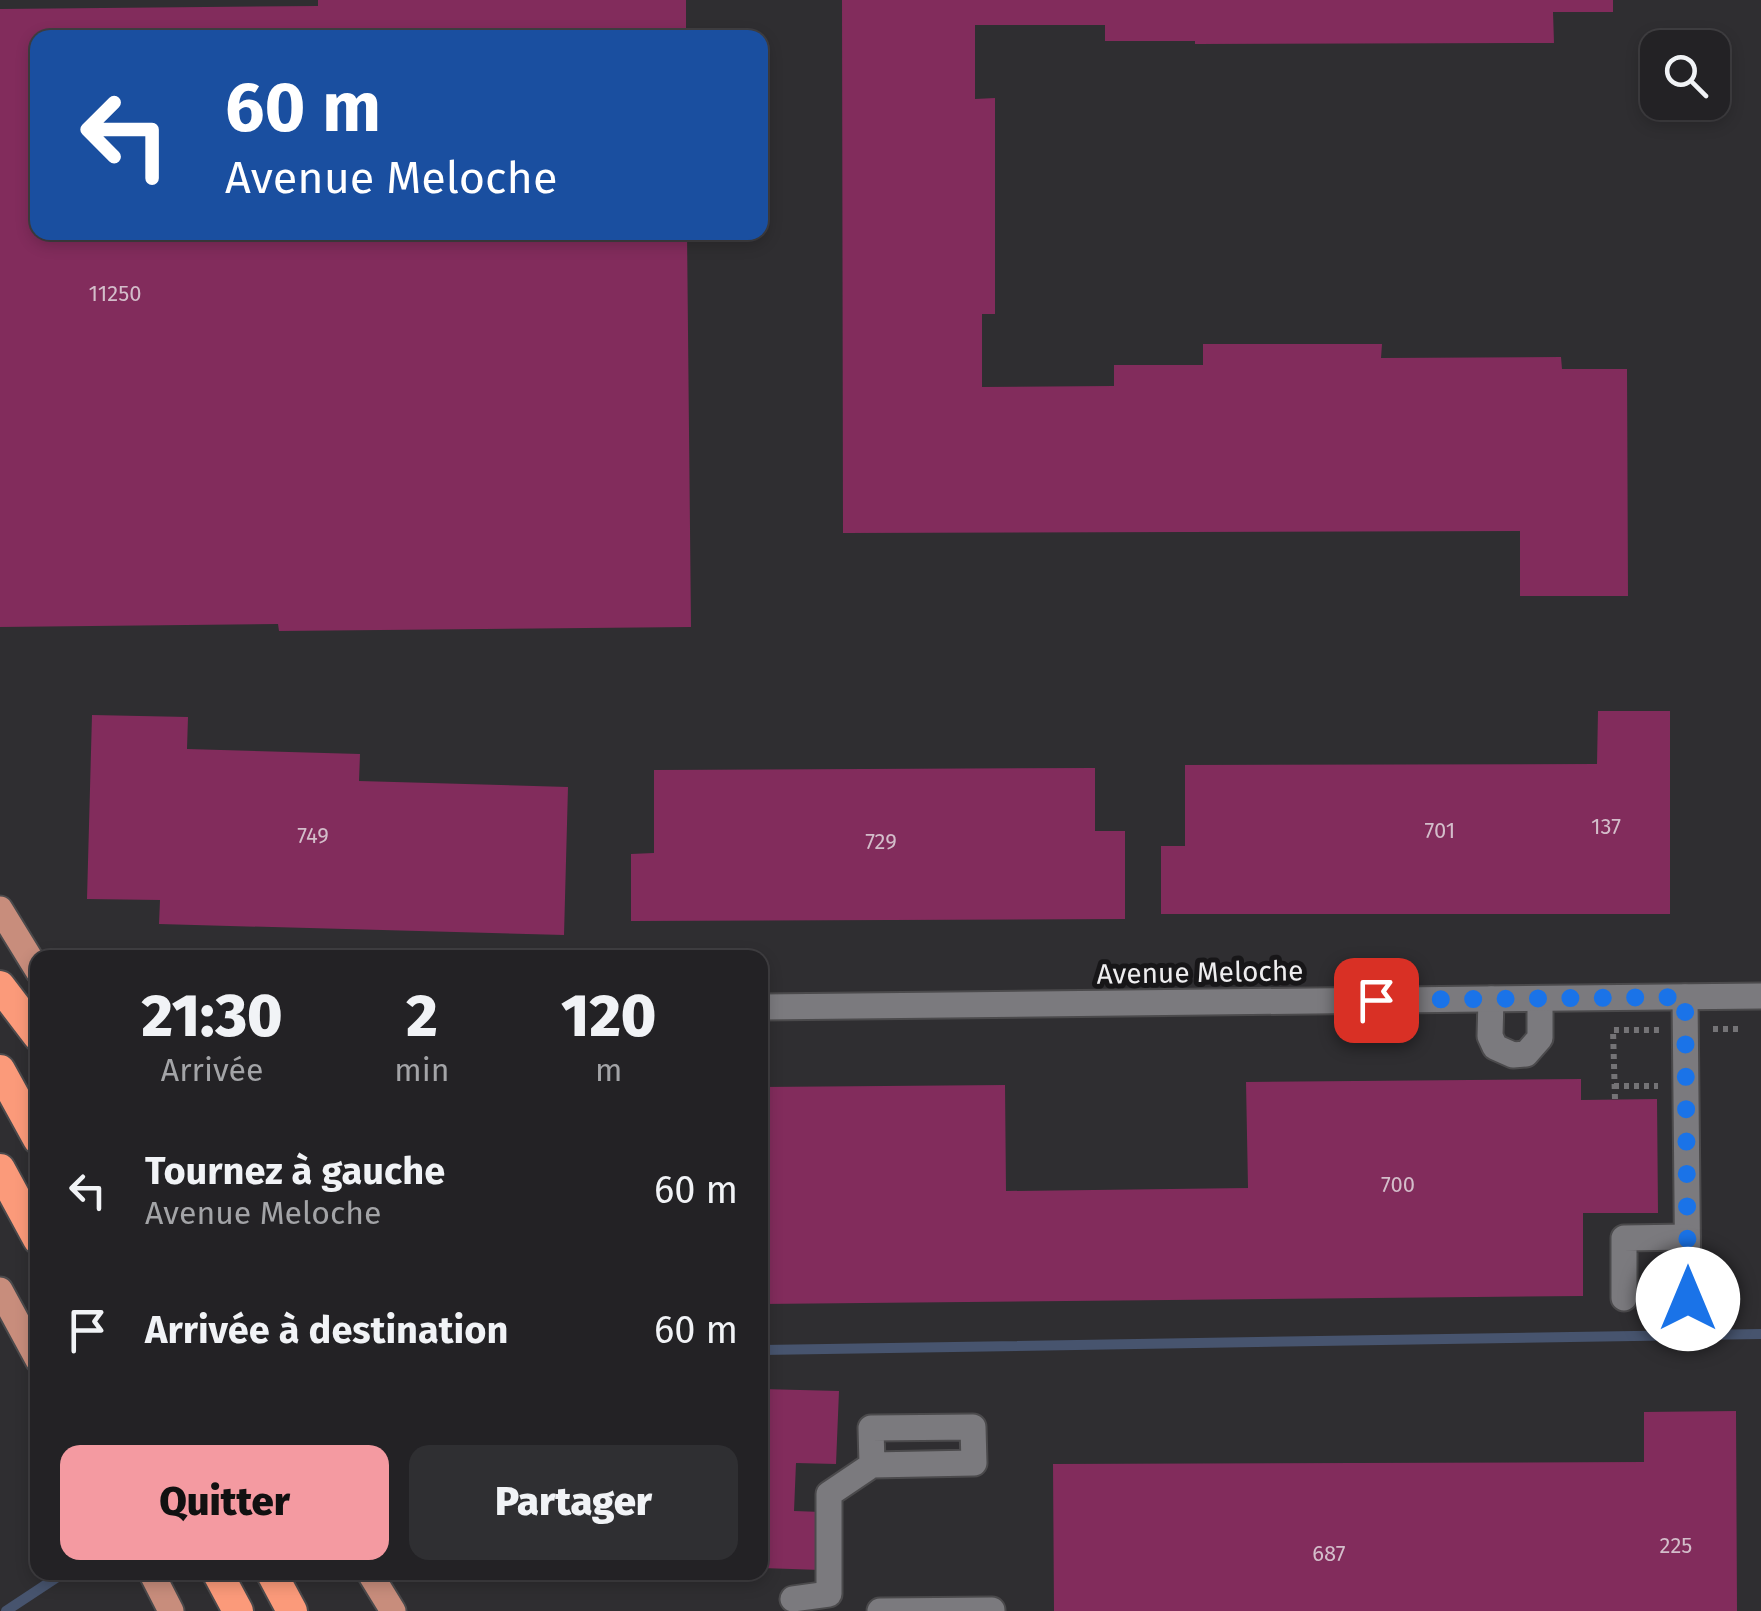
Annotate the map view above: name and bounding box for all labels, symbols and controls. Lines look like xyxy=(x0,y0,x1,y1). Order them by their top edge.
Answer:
map controls xyxy=(1640,30,1730,120)
button: search xyxy=(1640,30,1730,120)
text: 60 m xyxy=(225,66,381,150)
icon: left xyxy=(60,70,190,200)
text: Avenue Meloche xyxy=(225,151,557,205)
house number: 11250 xyxy=(89,280,141,307)
house number: 137 xyxy=(1591,813,1621,840)
house number: 701 xyxy=(1425,817,1455,844)
house number: 749 xyxy=(297,822,329,849)
house number: 729 xyxy=(865,828,897,855)
street label: Avenue Meloche xyxy=(1096,954,1304,991)
pin xyxy=(1334,958,1419,1043)
icon: arrive xyxy=(1349,973,1404,1028)
text: 21:30 xyxy=(142,980,283,1052)
text: 2 xyxy=(406,980,438,1052)
text: 120 xyxy=(561,980,656,1052)
text: Arrivée xyxy=(161,1051,263,1089)
text: min xyxy=(394,1051,449,1089)
text: m xyxy=(595,1051,622,1089)
text: Tournez à gauche xyxy=(145,1148,445,1194)
icon: left xyxy=(60,1163,115,1218)
text: 60 m xyxy=(654,1167,738,1213)
house number: 700 xyxy=(1381,1171,1415,1198)
text: Avenue Meloche xyxy=(145,1194,381,1232)
position arrow xyxy=(1636,1247,1740,1351)
icon: arrive xyxy=(60,1303,115,1358)
text: Arrivée à destination xyxy=(145,1307,508,1353)
text: 60 m xyxy=(654,1307,738,1353)
button: Quitter xyxy=(60,1445,389,1560)
button: Partager xyxy=(409,1445,738,1560)
house number: 225 xyxy=(1660,1532,1692,1559)
house number: 687 xyxy=(1312,1540,1346,1567)

